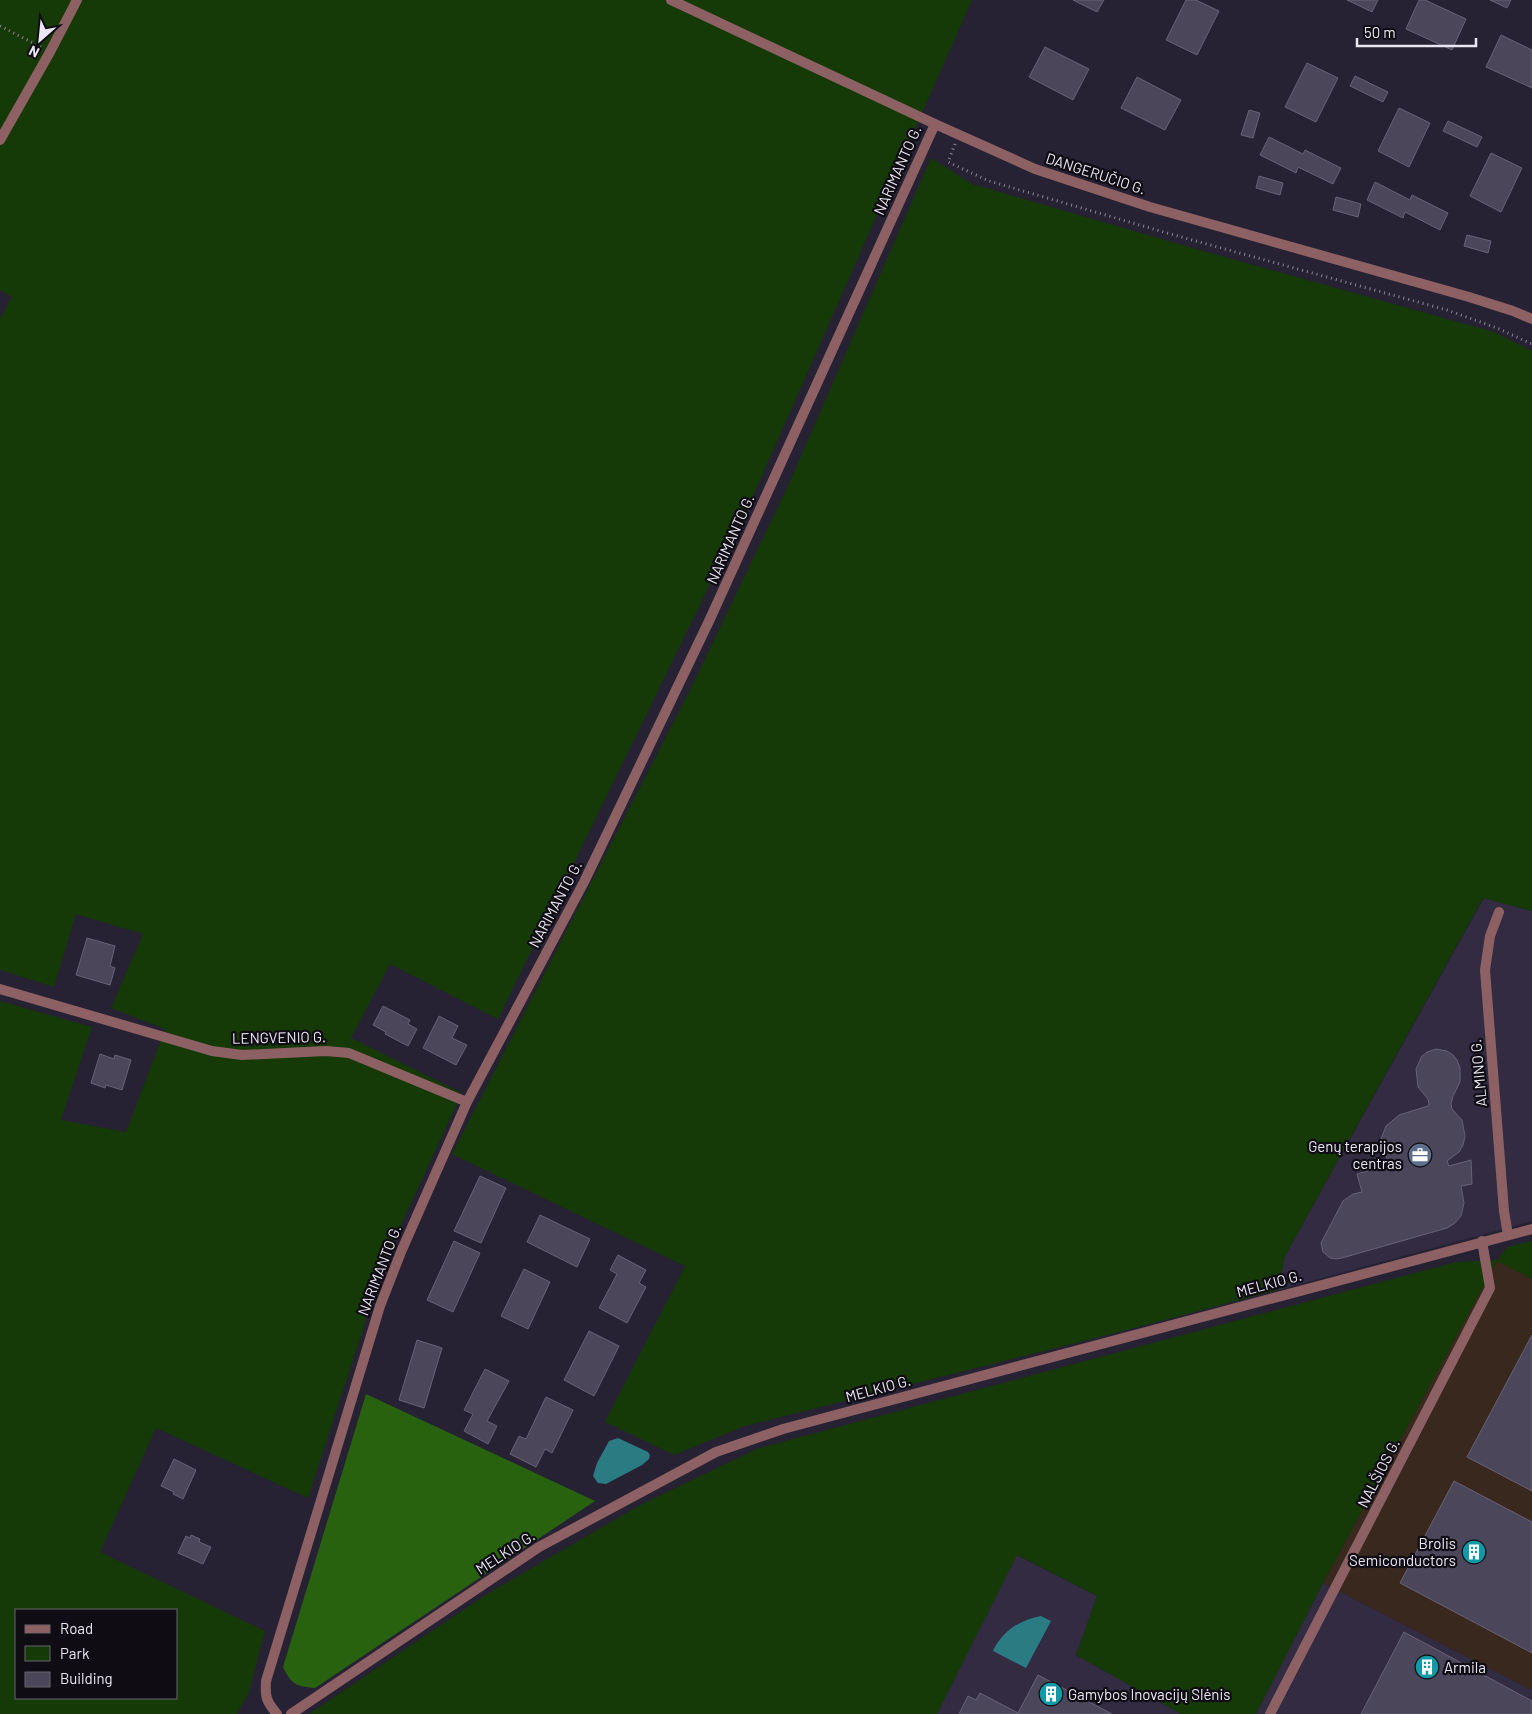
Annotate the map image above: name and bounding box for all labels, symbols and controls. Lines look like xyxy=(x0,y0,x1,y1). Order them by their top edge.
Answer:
north arrow xyxy=(15,15,65,65)
scale bar xyxy=(1357,15,1476,47)
text: 50 m xyxy=(1364,23,1396,41)
text: N xyxy=(26,42,42,62)
street label: NARIMANTO G. xyxy=(869,123,925,217)
street label: DANGERUČIO G. xyxy=(1044,148,1148,198)
street label: NARIMANTO G. xyxy=(702,492,758,586)
street label: NARIMANTO G. xyxy=(525,858,585,950)
street label: LENGVENIO G. xyxy=(232,1027,326,1047)
street label: ALMINO G. xyxy=(1466,1038,1490,1108)
place label: Genų terapijos centras xyxy=(1308,1137,1402,1172)
office icon: Genų terapijos centras xyxy=(1407,1142,1433,1168)
street label: NARIMANTO G. xyxy=(353,1222,405,1318)
street label: MELKIO G. xyxy=(1234,1266,1304,1300)
street label: MELKIO G. xyxy=(843,1371,913,1405)
street label: NALŠIOS G. xyxy=(1353,1436,1403,1510)
street label: MELKIO G. xyxy=(472,1526,538,1578)
place label: Brolis Semiconductors xyxy=(1349,1534,1456,1569)
building icon: Brolis Semiconductors xyxy=(1461,1539,1487,1565)
legend xyxy=(15,1609,178,1699)
text: Road xyxy=(60,1619,93,1637)
text: Park xyxy=(60,1644,90,1662)
building icon: Armila xyxy=(1414,1654,1440,1680)
place label: Armila xyxy=(1444,1658,1486,1676)
text: Building xyxy=(60,1669,113,1687)
building icon: Gamybos Inovacijų Slėnis xyxy=(1038,1681,1064,1707)
place label: Gamybos Inovacijų Slėnis xyxy=(1068,1685,1231,1703)

